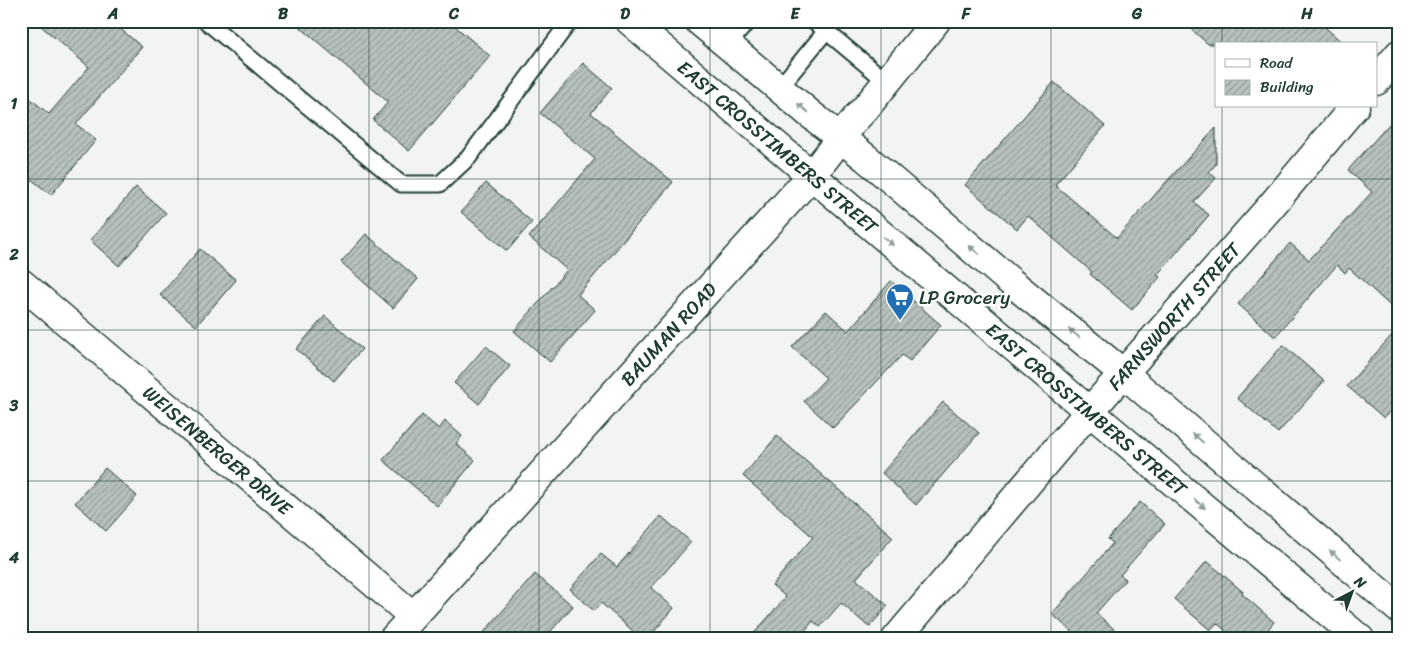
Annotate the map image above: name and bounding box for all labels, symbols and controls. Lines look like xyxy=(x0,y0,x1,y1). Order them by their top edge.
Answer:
text: A xyxy=(107,0,118,28)
text: B xyxy=(278,0,289,28)
text: C xyxy=(448,0,460,28)
text: D xyxy=(620,0,630,28)
text: E xyxy=(791,0,801,28)
text: F xyxy=(961,0,972,28)
text: G xyxy=(1131,0,1143,28)
text: H xyxy=(1300,0,1313,28)
legend xyxy=(1215,42,1378,108)
text: Road xyxy=(1260,50,1293,76)
street label: EAST CROSSTIMBERS STREET xyxy=(670,51,887,243)
text: Building xyxy=(1260,74,1314,100)
text: 1 xyxy=(11,89,18,118)
one-way arrow xyxy=(797,102,810,113)
street label: FARNSWORTH STREET xyxy=(1099,233,1250,398)
one-way arrow xyxy=(882,235,895,246)
text: 2 xyxy=(8,240,19,269)
one-way arrow xyxy=(967,245,980,256)
street label: BAUMAN ROAD xyxy=(612,274,725,393)
place label: LP Grocery xyxy=(919,281,1010,314)
supermarket icon: LP Grocery xyxy=(885,282,915,321)
street label: EAST CROSSTIMBERS STREET xyxy=(978,314,1196,505)
one-way arrow xyxy=(1068,328,1081,339)
street label: WEISENBERGER DRIVE xyxy=(135,377,301,524)
text: 3 xyxy=(9,391,19,420)
one-way arrow xyxy=(1193,432,1205,444)
one-way arrow xyxy=(1193,498,1206,509)
text: 4 xyxy=(8,543,19,572)
one-way arrow xyxy=(1329,550,1341,561)
north arrow xyxy=(1328,568,1378,618)
text: N xyxy=(1348,569,1372,595)

